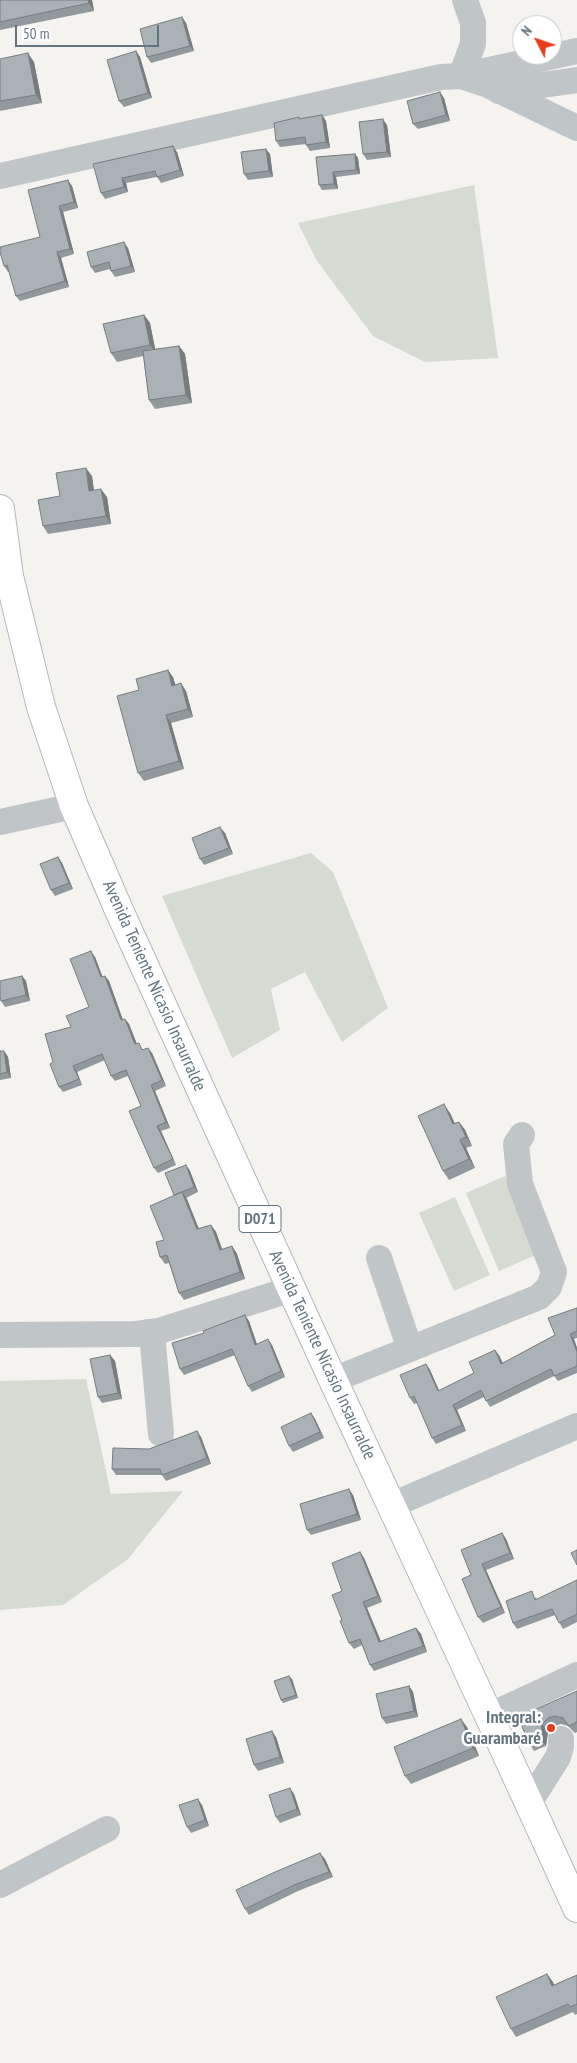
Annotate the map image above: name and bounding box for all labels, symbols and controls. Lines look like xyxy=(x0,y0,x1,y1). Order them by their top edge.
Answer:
scale bar xyxy=(18,15,161,47)
north arrow xyxy=(512,15,562,65)
text: N xyxy=(517,22,536,40)
text: 50 m xyxy=(23,24,49,43)
street label: Avenida Teniente Nicasio Insaurralde xyxy=(98,877,210,1095)
road number: D071 xyxy=(239,1206,281,1232)
street label: Avenida Teniente Nicasio Insaurralde xyxy=(264,1247,380,1463)
place label: Integral: Guarambaré xyxy=(463,1707,541,1750)
marker: Integral: Guarambaré xyxy=(545,1722,557,1734)

